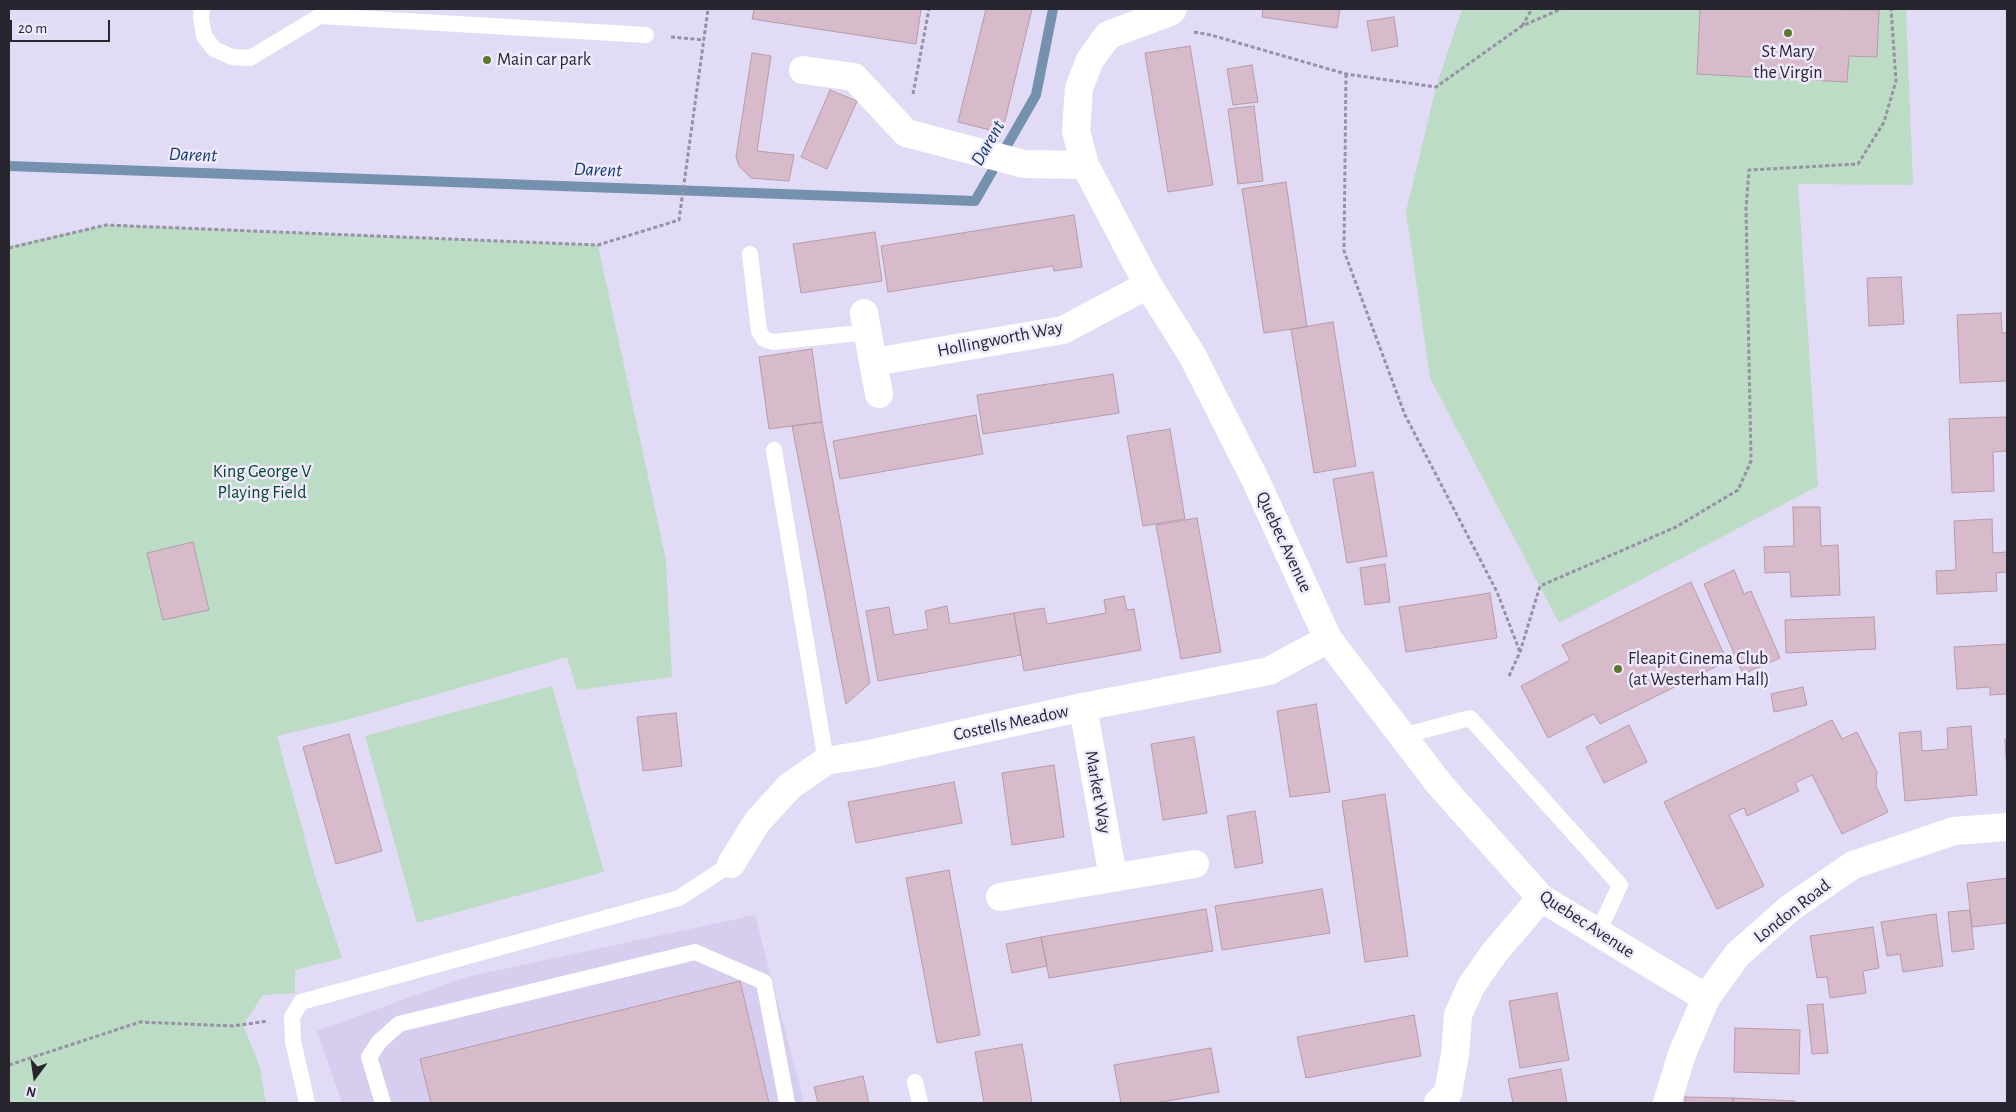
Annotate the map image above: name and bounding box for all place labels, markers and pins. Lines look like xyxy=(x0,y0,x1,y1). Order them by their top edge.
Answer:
marker: St Mary the Virgin xyxy=(1782,27,1794,39)
place label: St Mary the Virgin xyxy=(1753,41,1823,84)
place label: Main car park xyxy=(497,49,591,71)
marker: Main car park xyxy=(481,54,493,66)
place label: Fleapit Cinema Club (at Westerham Hall) xyxy=(1628,648,1770,691)
marker: Fleapit Cinema Club (at Westerham Hall) xyxy=(1612,663,1624,675)

